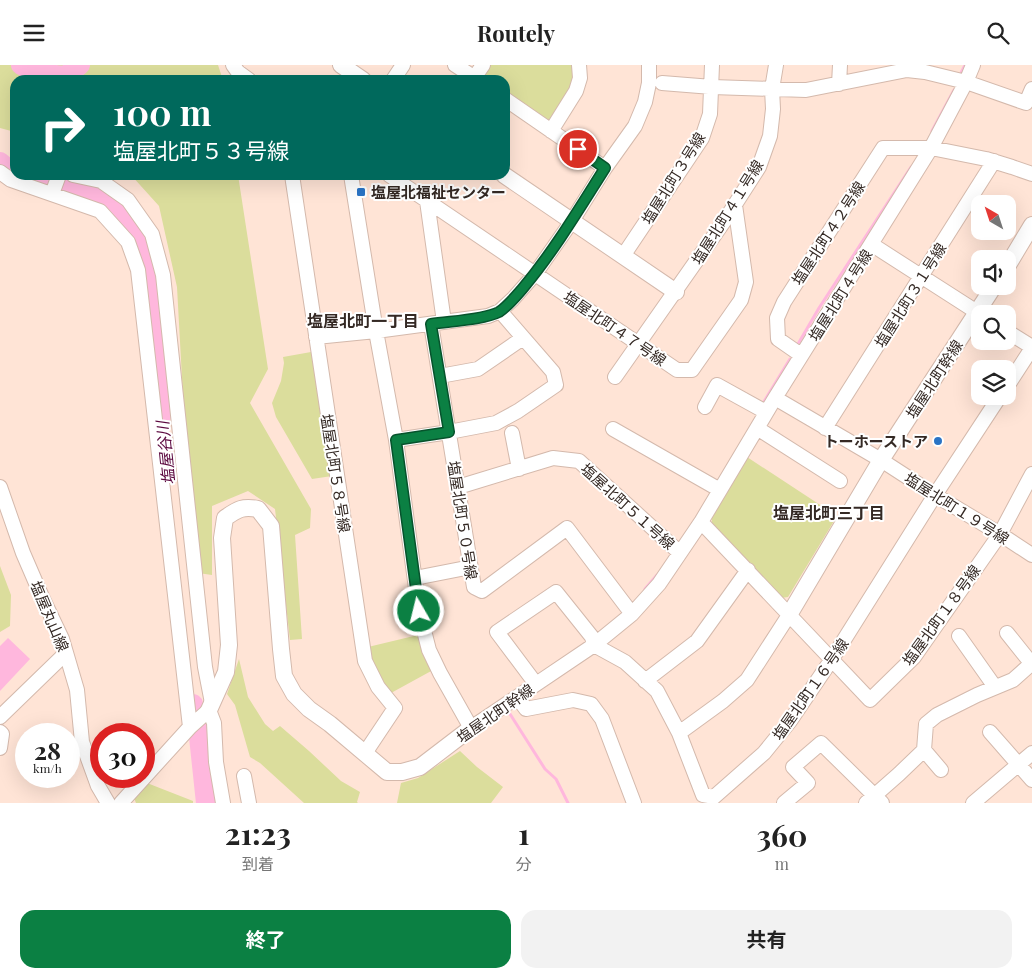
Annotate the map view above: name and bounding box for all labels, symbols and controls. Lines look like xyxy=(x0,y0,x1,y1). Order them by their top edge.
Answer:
text: Routely xyxy=(477,18,555,48)
icon: menu xyxy=(20,19,48,47)
icon: search xyxy=(984,19,1012,47)
text: 100 m xyxy=(113,88,211,135)
icon: right xyxy=(30,95,95,160)
pin xyxy=(557,128,599,170)
street label: 塩屋北町３号線 xyxy=(637,128,709,228)
text: 塩屋北町５３号線 xyxy=(113,135,289,165)
icon: arrive xyxy=(564,135,592,163)
street label: 塩屋北町４１号線 xyxy=(687,156,767,268)
street label: 塩屋北町４２号線 xyxy=(787,177,869,289)
place label: 塩屋北福祉センター xyxy=(371,182,506,202)
marker: 塩屋北福祉センター xyxy=(355,186,367,198)
north arrow xyxy=(971,195,1016,240)
map controls xyxy=(971,195,1016,405)
street label: 塩屋北町３１号線 xyxy=(870,239,950,351)
street label: 塩屋北町４号線 xyxy=(804,245,876,345)
button: sound xyxy=(971,250,1016,295)
street label: 塩屋北町４７号線 xyxy=(560,286,670,370)
button: search xyxy=(971,305,1016,350)
district label: 塩屋北町一丁目 xyxy=(307,310,419,331)
street label: 塩屋北町幹線 xyxy=(901,336,967,422)
button: layers xyxy=(971,360,1016,405)
street label: 塩屋北町５８号線 xyxy=(317,412,355,534)
water label: 塩屋谷川 xyxy=(151,418,179,486)
place label: トーホーストア xyxy=(824,431,928,451)
marker: トーホーストア xyxy=(932,435,944,447)
street label: 塩屋北町５１号線 xyxy=(577,458,679,554)
street label: 塩屋北町５０号線 xyxy=(444,459,482,581)
street label: 塩屋北町１９号線 xyxy=(901,468,1013,548)
district label: 塩屋北町三丁目 xyxy=(773,502,885,523)
street label: 塩屋北町１８号線 xyxy=(898,561,984,669)
street label: 塩屋丸山線 xyxy=(26,578,74,654)
position arrow xyxy=(392,584,444,636)
street label: 塩屋北町１６号線 xyxy=(767,634,853,744)
street label: 塩屋北町幹線 xyxy=(452,679,538,747)
speed limit sign: 30 xyxy=(90,723,155,788)
text: 28 xyxy=(34,733,61,766)
text: km/h xyxy=(33,760,62,776)
text: 21:23 xyxy=(225,813,291,853)
text: 1 xyxy=(518,813,529,853)
text: 360 xyxy=(756,815,807,855)
text: 到着 xyxy=(242,853,274,874)
text: 分 xyxy=(516,853,532,874)
text: m xyxy=(775,853,789,874)
button: 終了 xyxy=(20,910,511,968)
button: 共有 xyxy=(521,910,1012,968)

